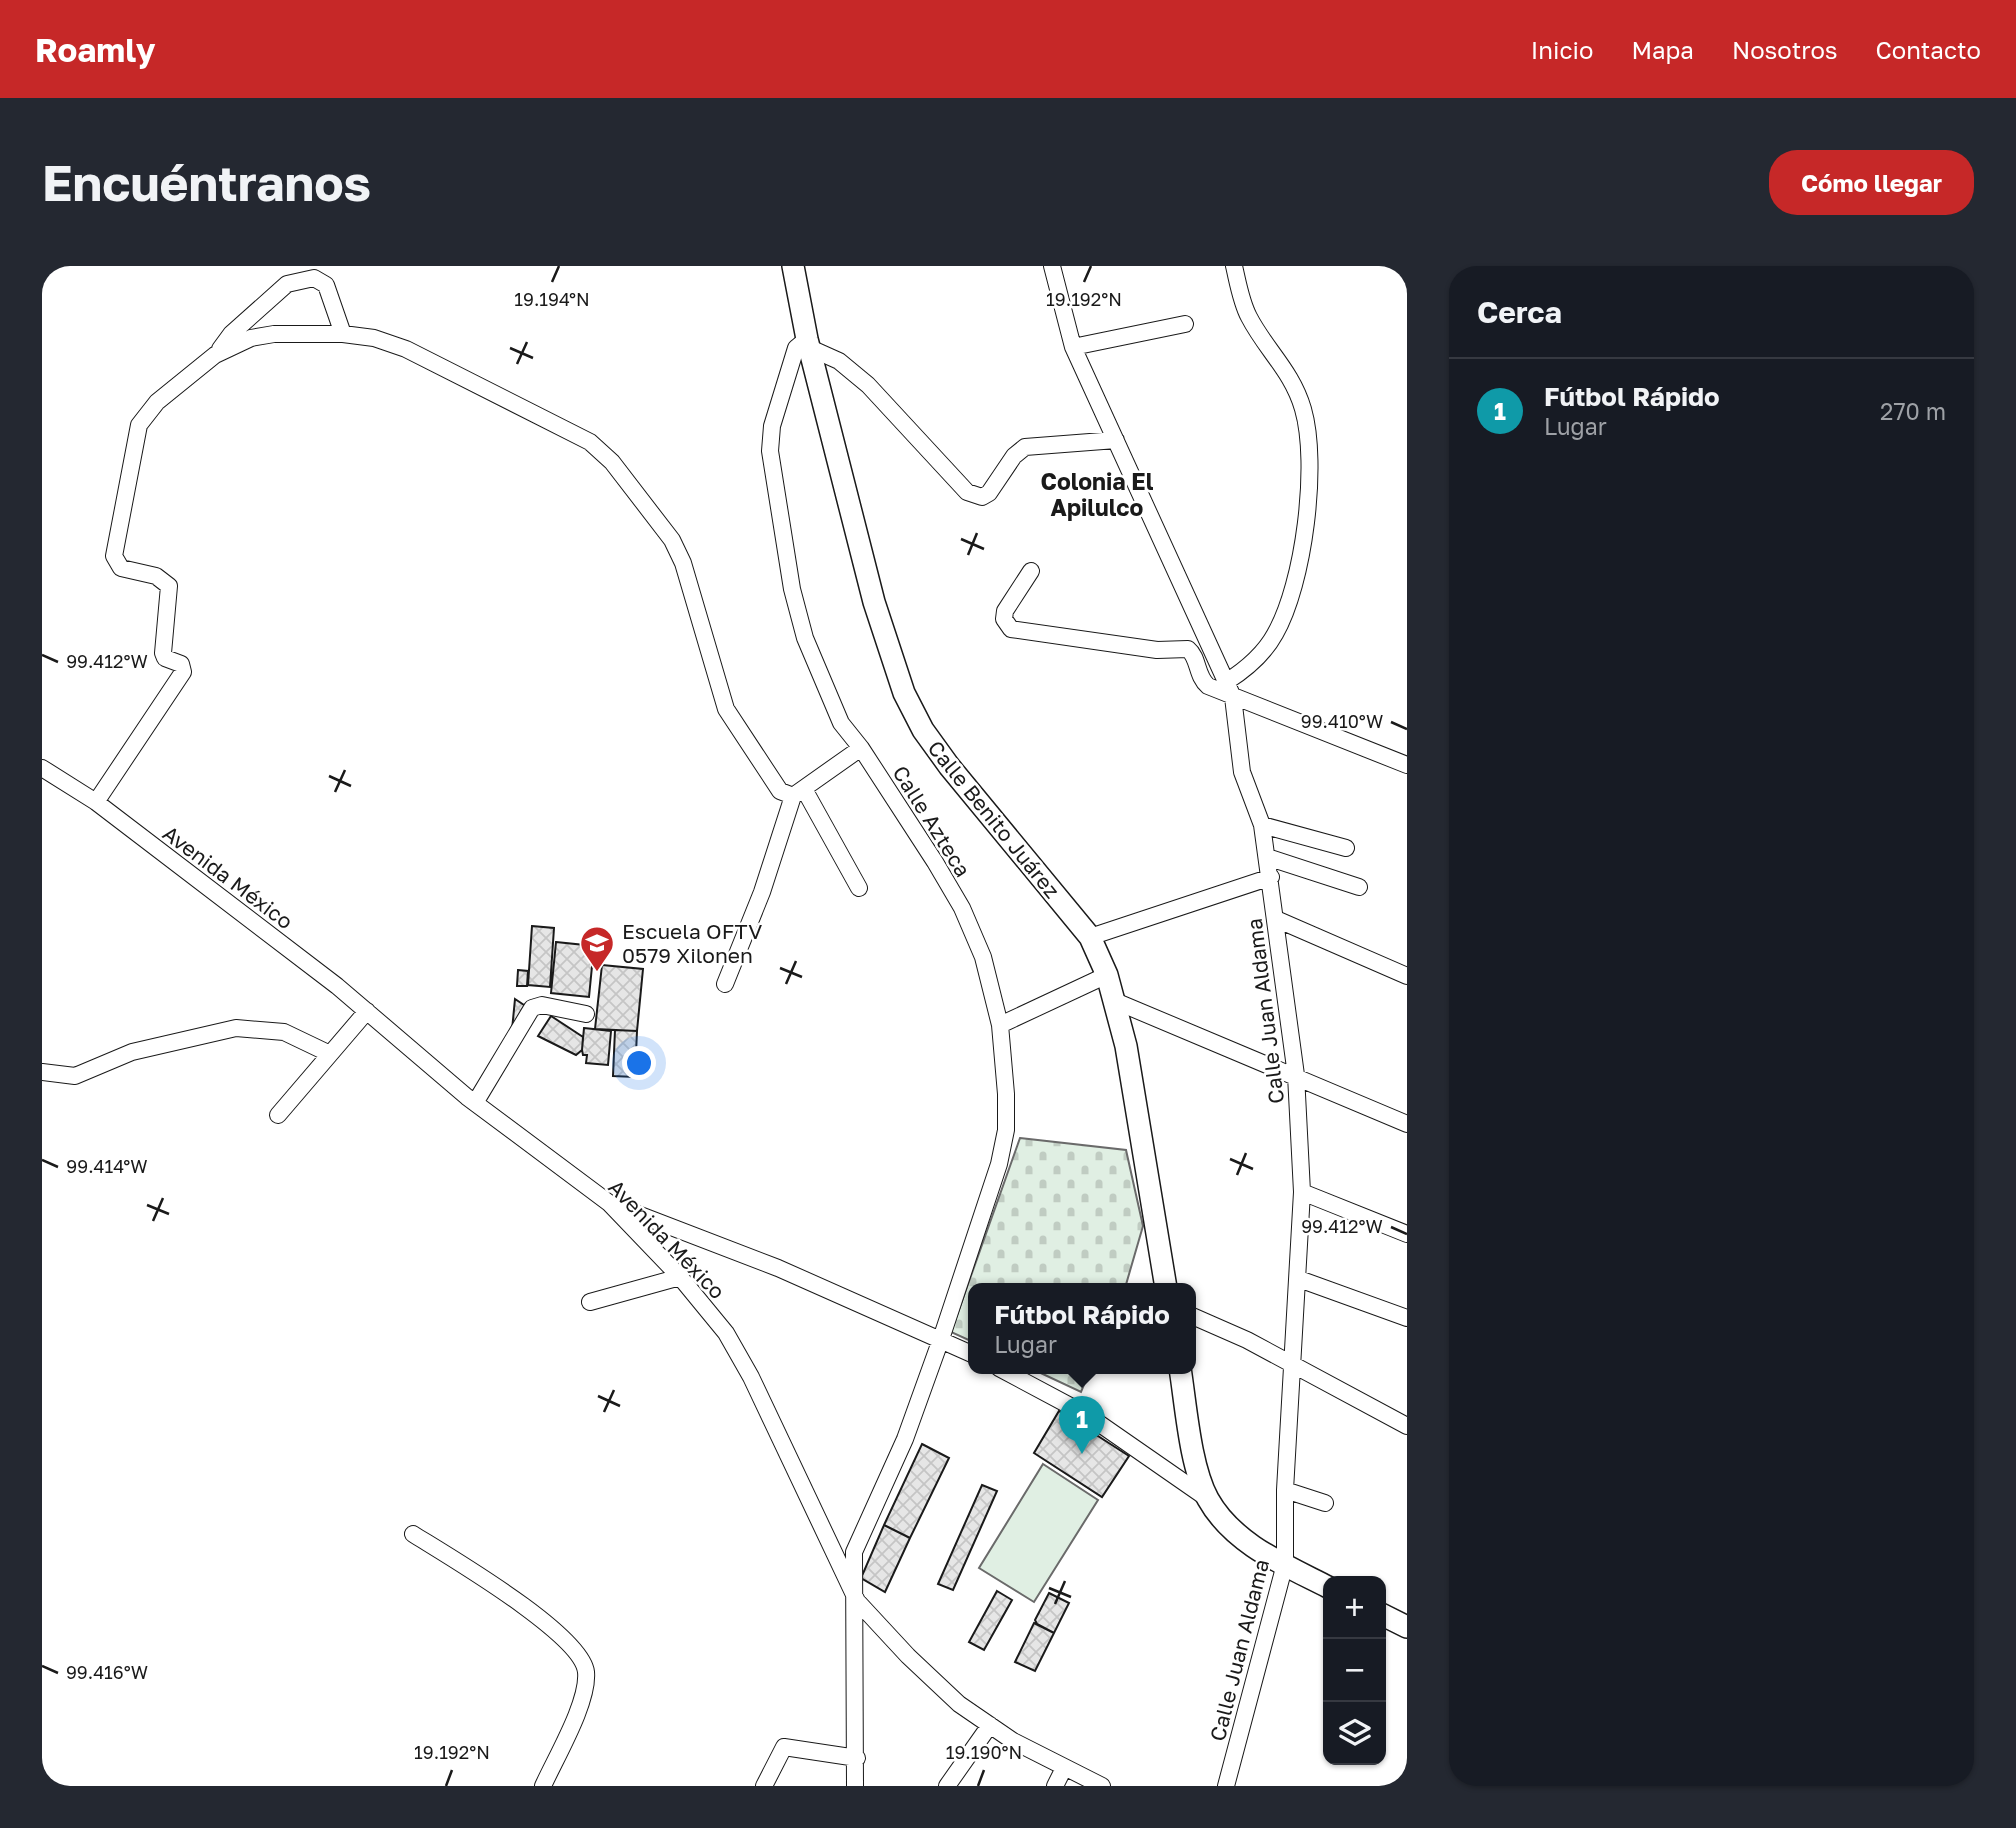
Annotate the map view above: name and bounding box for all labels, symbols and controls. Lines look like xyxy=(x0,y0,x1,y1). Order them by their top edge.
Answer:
text: Roamly xyxy=(35,30,155,69)
text: Inicio xyxy=(1531,35,1593,64)
text: Mapa xyxy=(1631,35,1694,64)
text: Nosotros xyxy=(1732,35,1838,64)
text: Contacto xyxy=(1876,35,1981,64)
button: Cómo llegar xyxy=(1769,150,1974,215)
text: Encuéntranos xyxy=(42,153,371,212)
text: 19.194°N xyxy=(514,288,590,310)
text: 19.192°N xyxy=(1046,288,1122,310)
text: Cerca xyxy=(1477,294,1562,330)
text: Fútbol Rápido xyxy=(1544,381,1720,412)
text: 1 xyxy=(1494,397,1506,425)
text: 270 m xyxy=(1880,397,1946,425)
text: Lugar xyxy=(1544,412,1607,440)
district label: Colonia El Apilulco xyxy=(1041,467,1154,521)
text: 99.412°W xyxy=(66,650,148,672)
text: 99.410°W xyxy=(1301,710,1383,732)
street label: Calle Benito Juárez xyxy=(923,735,1065,903)
street label: Calle Azteca xyxy=(888,761,976,881)
street label: Avenida México xyxy=(158,820,298,934)
street label: Calle Juan Aldama xyxy=(1241,917,1289,1105)
place label: Escuela OFTV 0579 Xilonen xyxy=(622,918,762,968)
school or university icon: Escuela OFTV 0579 Xilonen xyxy=(578,924,616,973)
your location xyxy=(622,1046,656,1080)
text: 99.414°W xyxy=(66,1155,148,1177)
street label: Avenida México xyxy=(603,1174,731,1304)
text: 99.412°W xyxy=(1301,1215,1383,1237)
popup xyxy=(968,1283,1196,1374)
text: Fútbol Rápido xyxy=(994,1299,1170,1330)
text: Lugar xyxy=(994,1330,1057,1358)
pin: 1 xyxy=(1059,1396,1105,1454)
street label: Calle Juan Aldama xyxy=(1204,1556,1274,1744)
map controls xyxy=(1323,1576,1386,1765)
button: + xyxy=(1323,1576,1386,1639)
button: − xyxy=(1323,1639,1386,1702)
text: 99.416°W xyxy=(66,1661,148,1683)
button: layers xyxy=(1323,1702,1386,1765)
text: 19.192°N xyxy=(414,1741,490,1763)
text: 19.190°N xyxy=(946,1741,1022,1763)

